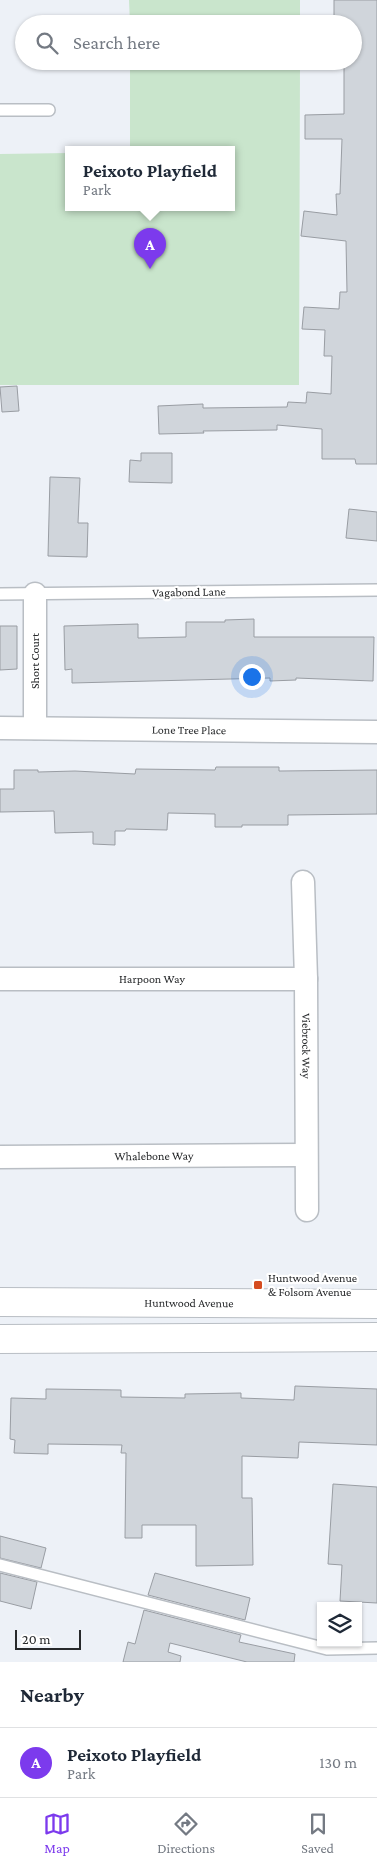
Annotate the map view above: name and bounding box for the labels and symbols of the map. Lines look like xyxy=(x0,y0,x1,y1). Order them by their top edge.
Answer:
pin: A xyxy=(134,228,166,269)
street label: Vagabond Lane xyxy=(152,584,226,600)
street label: Short Court xyxy=(28,632,42,689)
your location xyxy=(239,664,265,690)
street label: Lone Tree Place xyxy=(152,723,226,737)
street label: Harpoon Way xyxy=(119,972,186,986)
street label: Viebrock Way xyxy=(299,1013,313,1079)
street label: Whalebone Way xyxy=(114,1149,194,1163)
place label: Huntwood Avenue & Folsom Avenue xyxy=(268,1271,357,1299)
marker: Huntwood Avenue & Folsom Avenue xyxy=(252,1279,264,1291)
street label: Huntwood Avenue xyxy=(144,1296,234,1310)
scale bar xyxy=(15,1627,81,1650)

